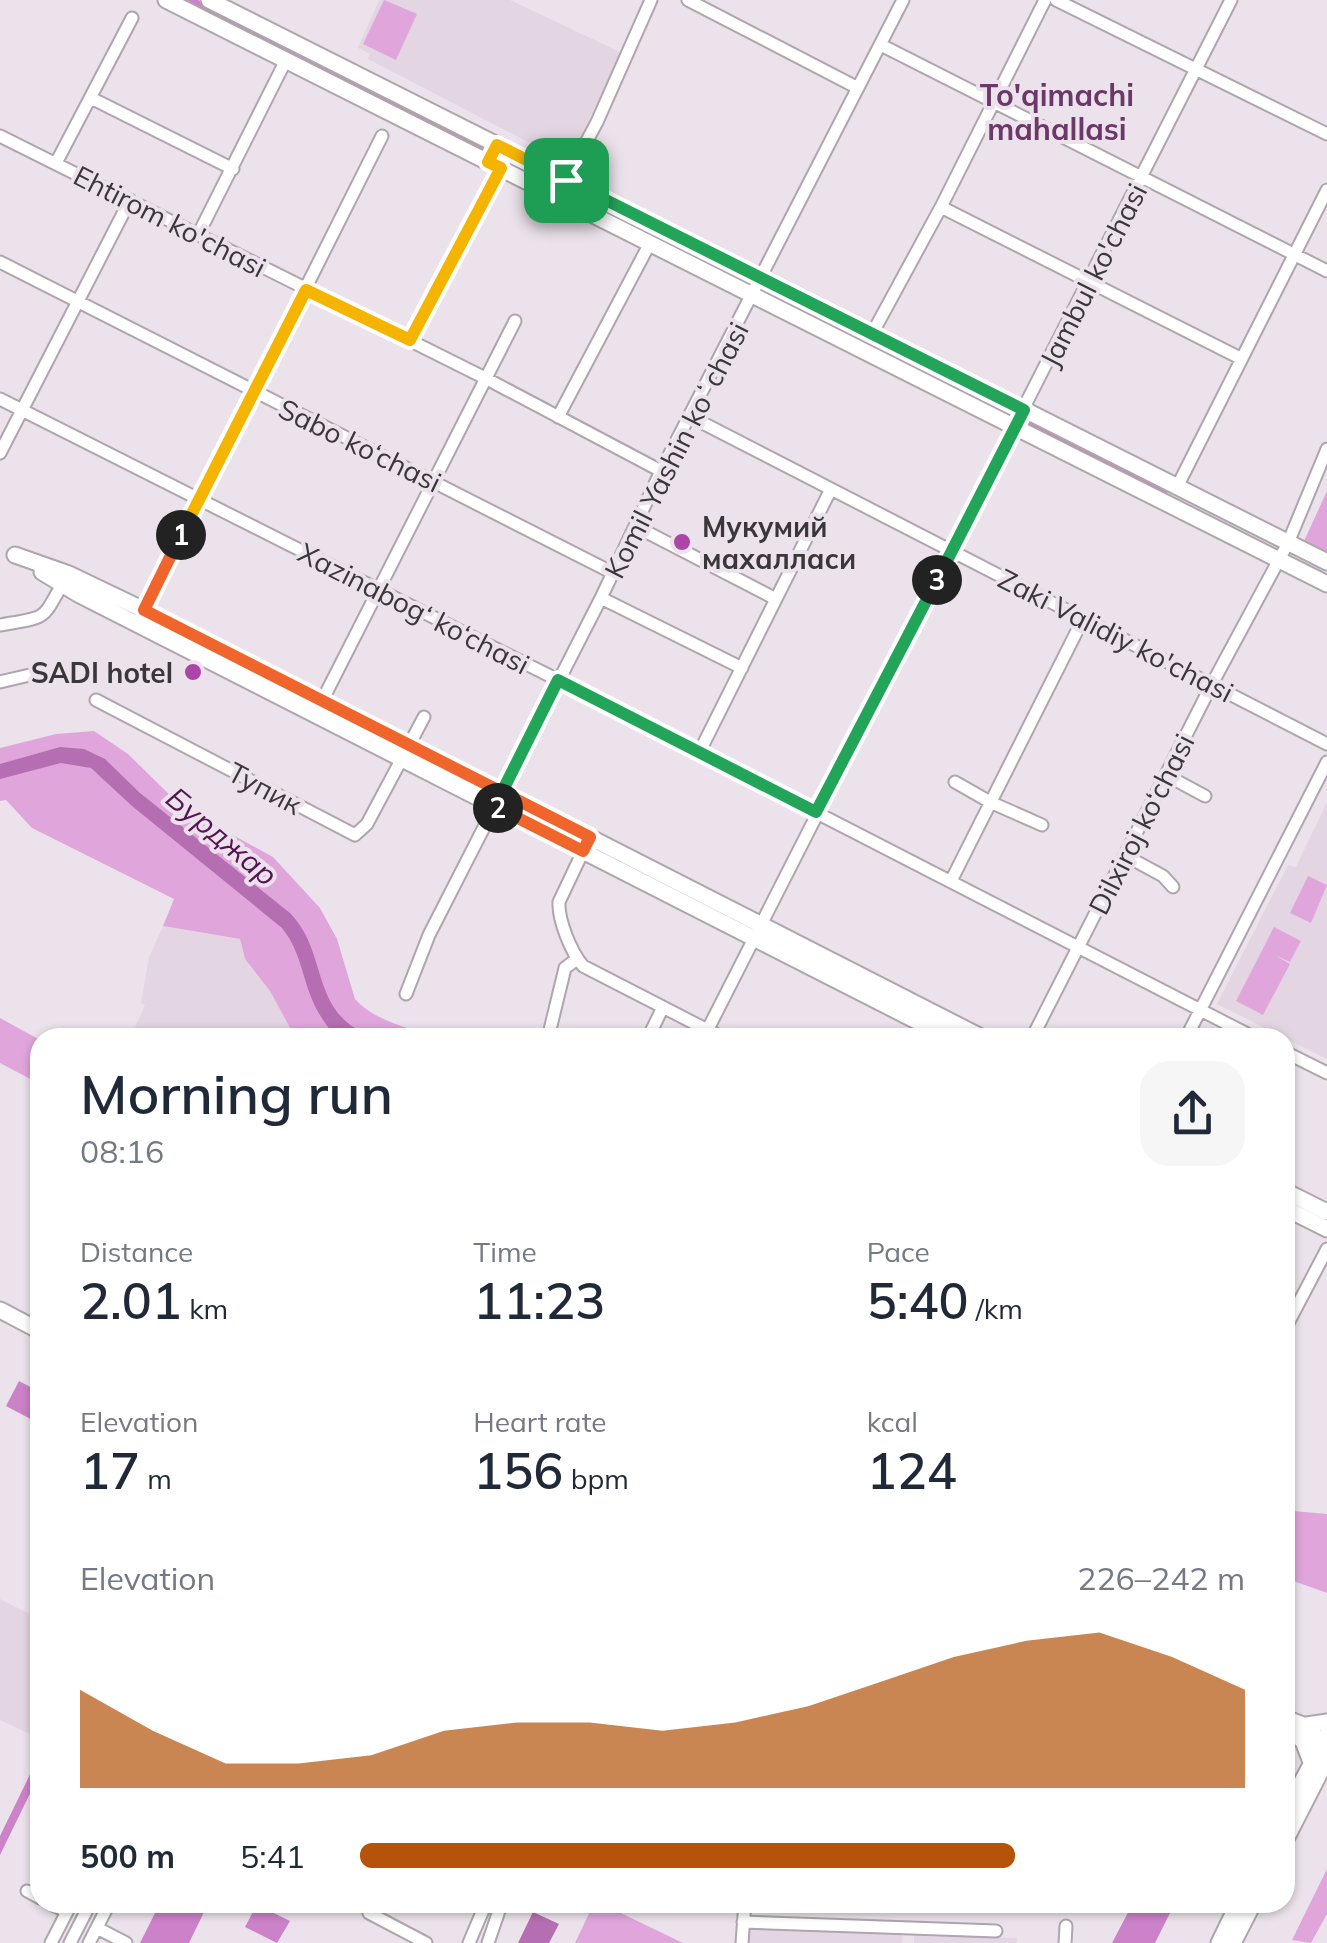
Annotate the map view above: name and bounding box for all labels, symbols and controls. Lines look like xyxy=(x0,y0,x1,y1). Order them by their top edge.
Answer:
district label: To'qimachi mahallasi xyxy=(980,76,1134,148)
pin xyxy=(524,138,609,223)
icon: arrive xyxy=(539,153,594,208)
street label: Ehtirom ko'chasi xyxy=(68,157,272,285)
street label: Jambul ko'chasi xyxy=(1032,177,1154,373)
street label: Komil Yashin koʻchasi xyxy=(596,316,756,584)
street label: Sabo ko‘chasi xyxy=(273,391,447,499)
place label: Мукумий махалласи xyxy=(702,509,856,576)
pin: 1 xyxy=(156,510,206,560)
text: 1 xyxy=(173,517,189,552)
marker: Мукумий махалласи xyxy=(671,531,693,553)
street label: Xazinabog‘ ko‘chasi xyxy=(293,535,535,681)
pin: 3 xyxy=(912,555,962,605)
street label: Zaki Validiy ko'chasi xyxy=(993,561,1239,709)
text: 3 xyxy=(929,562,945,597)
place label: SADI hotel xyxy=(31,655,173,690)
marker: SADI hotel xyxy=(182,661,204,683)
street label: Dilxiroj ko‘chasi xyxy=(1081,728,1201,920)
street label: Тупик xyxy=(222,754,309,822)
water label: Бурджар xyxy=(159,778,285,894)
pin: 2 xyxy=(473,783,523,833)
text: 2 xyxy=(490,790,506,825)
text: Morning run xyxy=(80,1059,393,1128)
button: share xyxy=(1140,1061,1245,1166)
text: 08:16 xyxy=(80,1131,164,1171)
text: Distance xyxy=(80,1234,193,1269)
text: Time xyxy=(473,1234,537,1269)
text: Pace xyxy=(867,1234,930,1269)
text: 2.01 xyxy=(80,1269,182,1332)
text: 11:23 xyxy=(473,1269,605,1332)
text: 5:40 xyxy=(867,1269,969,1332)
text: km xyxy=(182,1291,228,1326)
text: /km xyxy=(969,1291,1023,1326)
text: Elevation xyxy=(80,1404,198,1439)
text: Heart rate xyxy=(473,1404,607,1439)
text: kcal xyxy=(867,1404,918,1439)
text: 17 xyxy=(80,1439,140,1502)
text: 156 xyxy=(473,1439,563,1502)
text: 124 xyxy=(867,1439,957,1502)
text: m xyxy=(140,1461,172,1496)
text: bpm xyxy=(563,1461,629,1496)
text: Elevation xyxy=(80,1558,215,1598)
text: 226–242 m xyxy=(1077,1558,1245,1598)
text: 500 m xyxy=(80,1836,175,1876)
text: 5:41 xyxy=(240,1836,305,1876)

